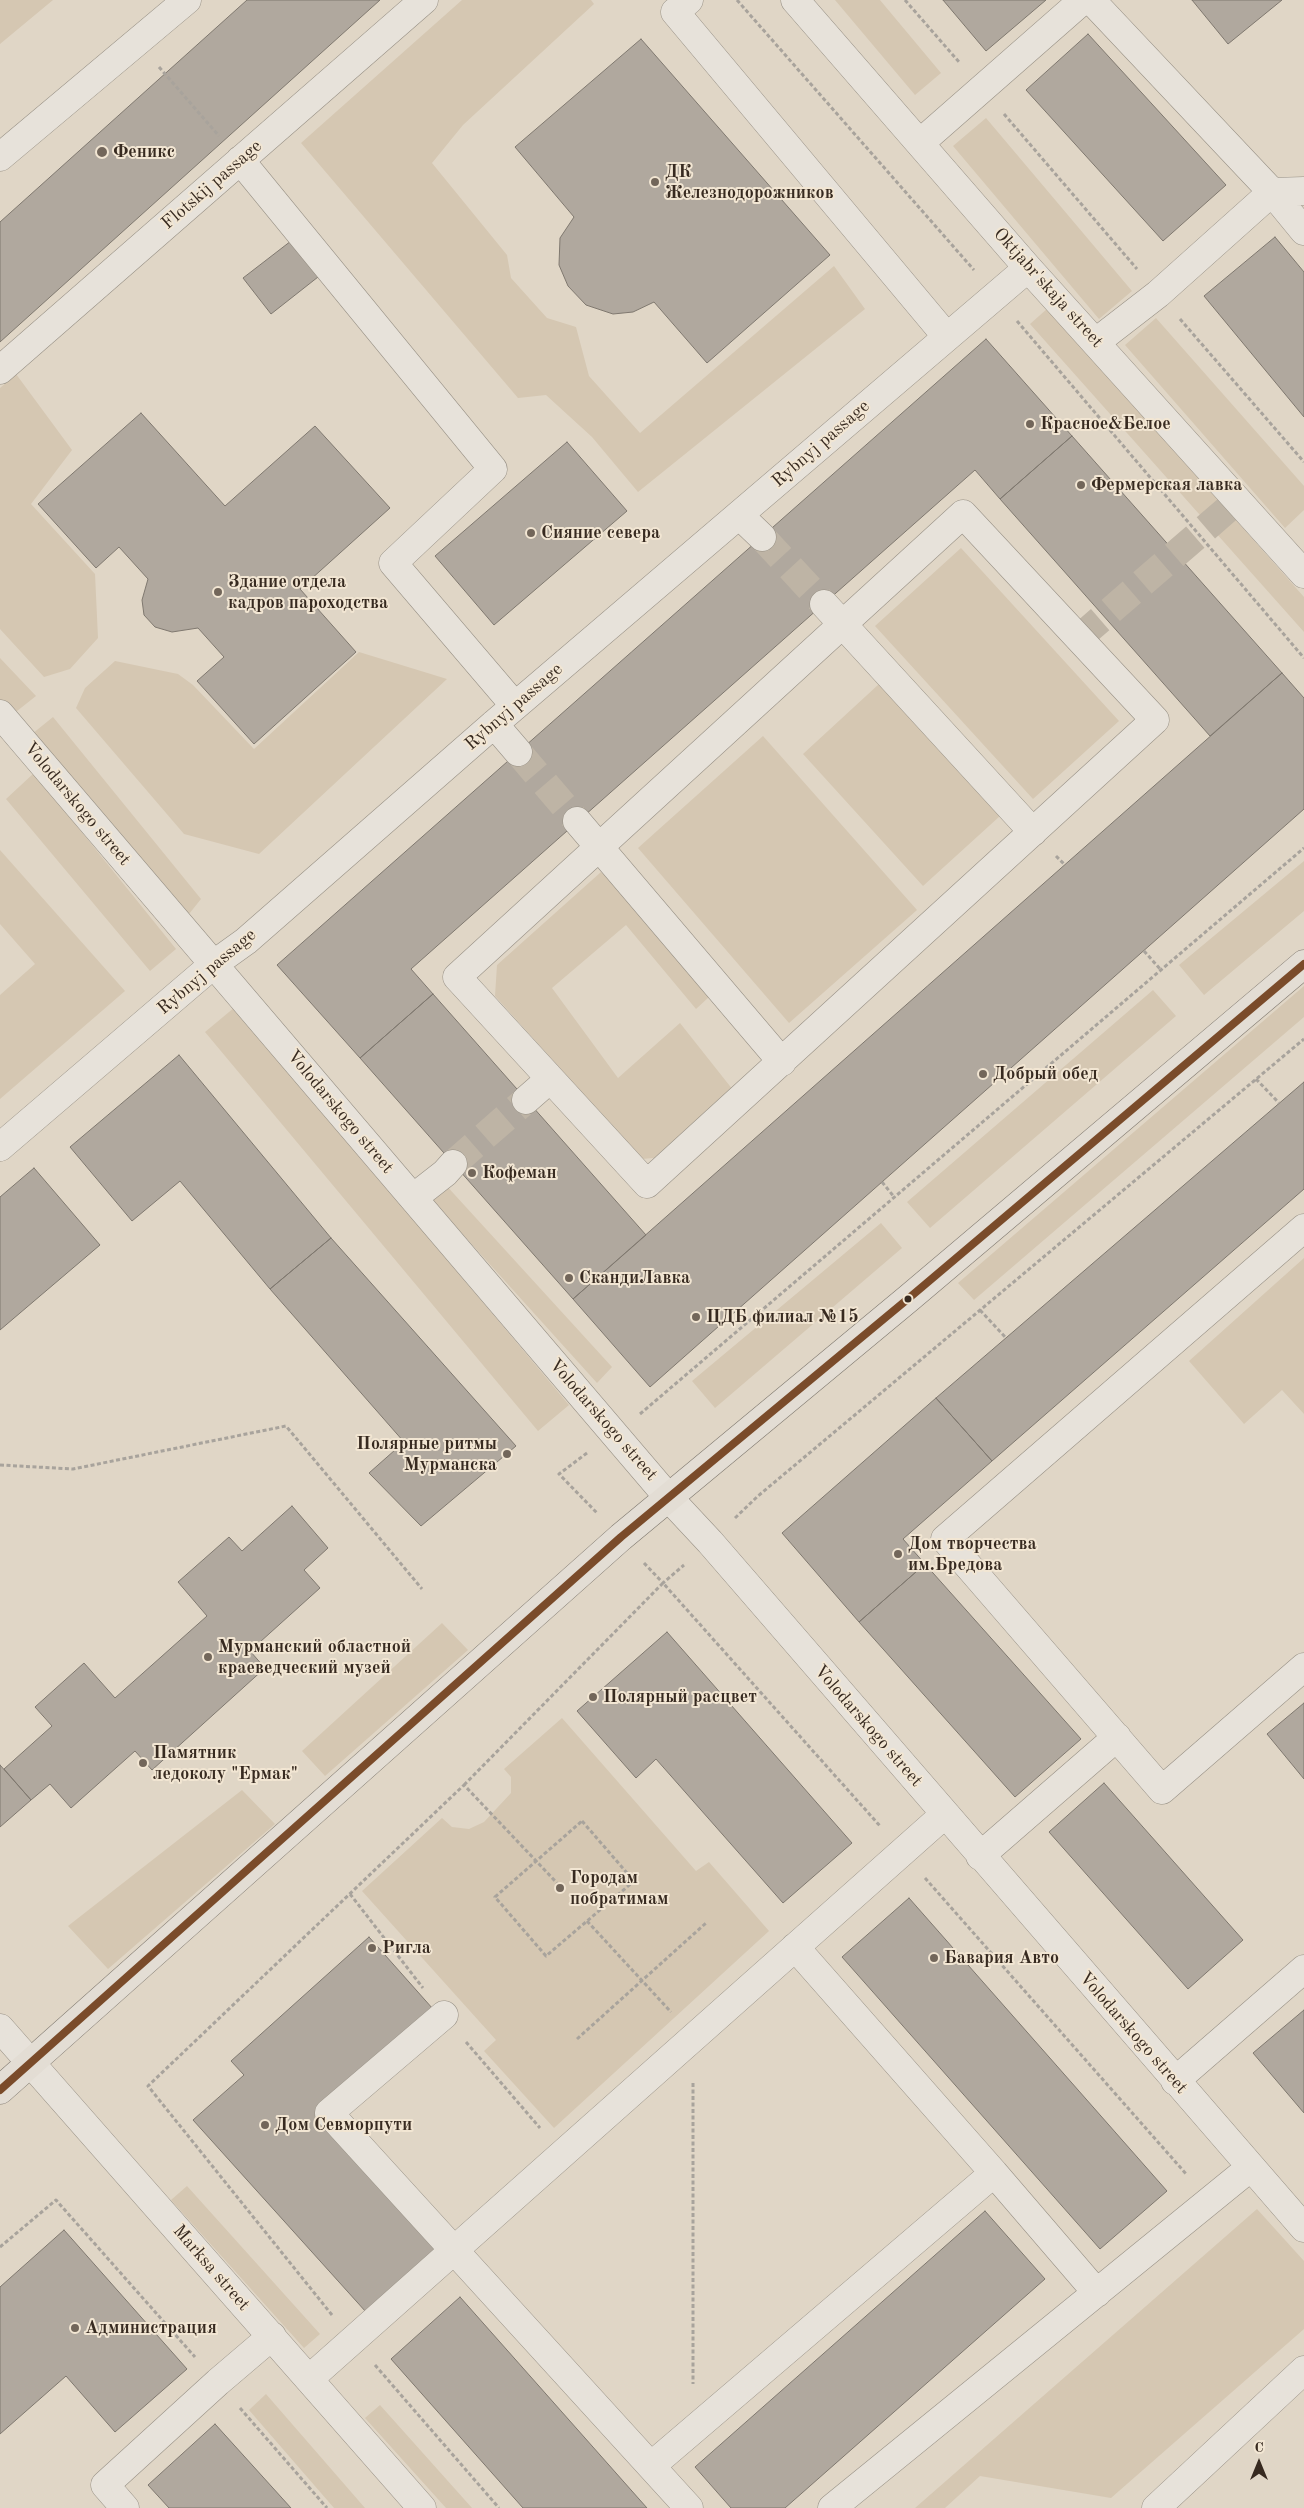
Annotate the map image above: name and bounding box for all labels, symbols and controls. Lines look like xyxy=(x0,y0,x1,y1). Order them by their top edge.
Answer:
street label: Flotskij passage xyxy=(157,136,267,234)
place label: Феникс xyxy=(113,141,175,163)
marker: Феникс xyxy=(95,145,109,159)
place label: ДК Железнодорожников xyxy=(665,161,834,203)
marker: ДК Железнодорожников xyxy=(649,176,661,188)
street label: Oktjabr'skaja street xyxy=(988,224,1108,352)
street label: Rybnyj passage xyxy=(768,396,874,492)
place label: Красное&Белое xyxy=(1040,413,1171,435)
marker: Красное&Белое xyxy=(1024,418,1036,430)
place label: Фермерская лавка xyxy=(1091,474,1242,496)
marker: Фермерская лавка xyxy=(1075,479,1087,491)
place label: Сияние севера xyxy=(541,522,660,544)
marker: Сияние севера xyxy=(525,527,537,539)
place label: Здание отдела кадров пароходства xyxy=(228,571,388,614)
marker: Здание отдела кадров пароходства xyxy=(212,586,224,598)
street label: Rybnyj passage xyxy=(461,659,567,755)
street label: Volodarskogo street xyxy=(19,738,135,870)
street label: Rybnyj passage xyxy=(153,924,261,1020)
street label: Volodarskogo street xyxy=(282,1046,398,1178)
place label: Добрый обед xyxy=(993,1063,1098,1085)
marker: Добрый обед xyxy=(977,1068,989,1080)
place label: Кофеман xyxy=(482,1162,557,1184)
marker: Кофеман xyxy=(466,1167,478,1179)
place label: СкандиЛавка xyxy=(579,1267,690,1289)
marker: СкандиЛавка xyxy=(563,1272,575,1284)
unlabelled marker xyxy=(903,1294,913,1304)
place label: ЦДБ филиал №15 xyxy=(706,1306,859,1328)
marker: ЦДБ филиал №15 xyxy=(690,1311,702,1323)
street label: Volodarskogo street xyxy=(544,1355,662,1485)
place label: Полярные ритмы Мурманска xyxy=(356,1433,497,1476)
marker: Полярные ритмы Мурманска xyxy=(501,1448,513,1460)
place label: Дом творчества им.Бредова xyxy=(908,1533,1037,1576)
marker: Дом творчества им.Бредова xyxy=(892,1548,904,1560)
place label: Мурманский областной краеведческий музей xyxy=(218,1636,411,1678)
marker: Мурманский областной краеведческий музей xyxy=(202,1651,214,1663)
street label: Volodarskogo street xyxy=(809,1661,927,1791)
place label: Полярный расцвет xyxy=(603,1686,757,1708)
marker: Полярный расцвет xyxy=(587,1691,599,1703)
place label: Памятник ледоколу "Ермак" xyxy=(153,1742,298,1785)
marker: Памятник ледоколу "Ермак" xyxy=(137,1757,149,1769)
place label: Городам побратимам xyxy=(570,1867,669,1910)
marker: Городам побратимам xyxy=(554,1882,566,1894)
place label: Ригла xyxy=(382,1937,431,1959)
marker: Ригла xyxy=(366,1942,378,1954)
place label: Бавария Авто xyxy=(944,1947,1059,1969)
marker: Бавария Авто xyxy=(928,1952,940,1964)
street label: Volodarskogo street xyxy=(1074,1968,1192,2098)
place label: Дом Севморпути xyxy=(275,2114,412,2136)
marker: Дом Севморпути xyxy=(259,2119,271,2131)
street label: Marksa street xyxy=(168,2221,254,2315)
place label: Администрация xyxy=(85,2317,217,2339)
marker: Администрация xyxy=(69,2322,81,2334)
north arrow xyxy=(1234,2438,1284,2488)
text: С xyxy=(1254,2441,1264,2455)

